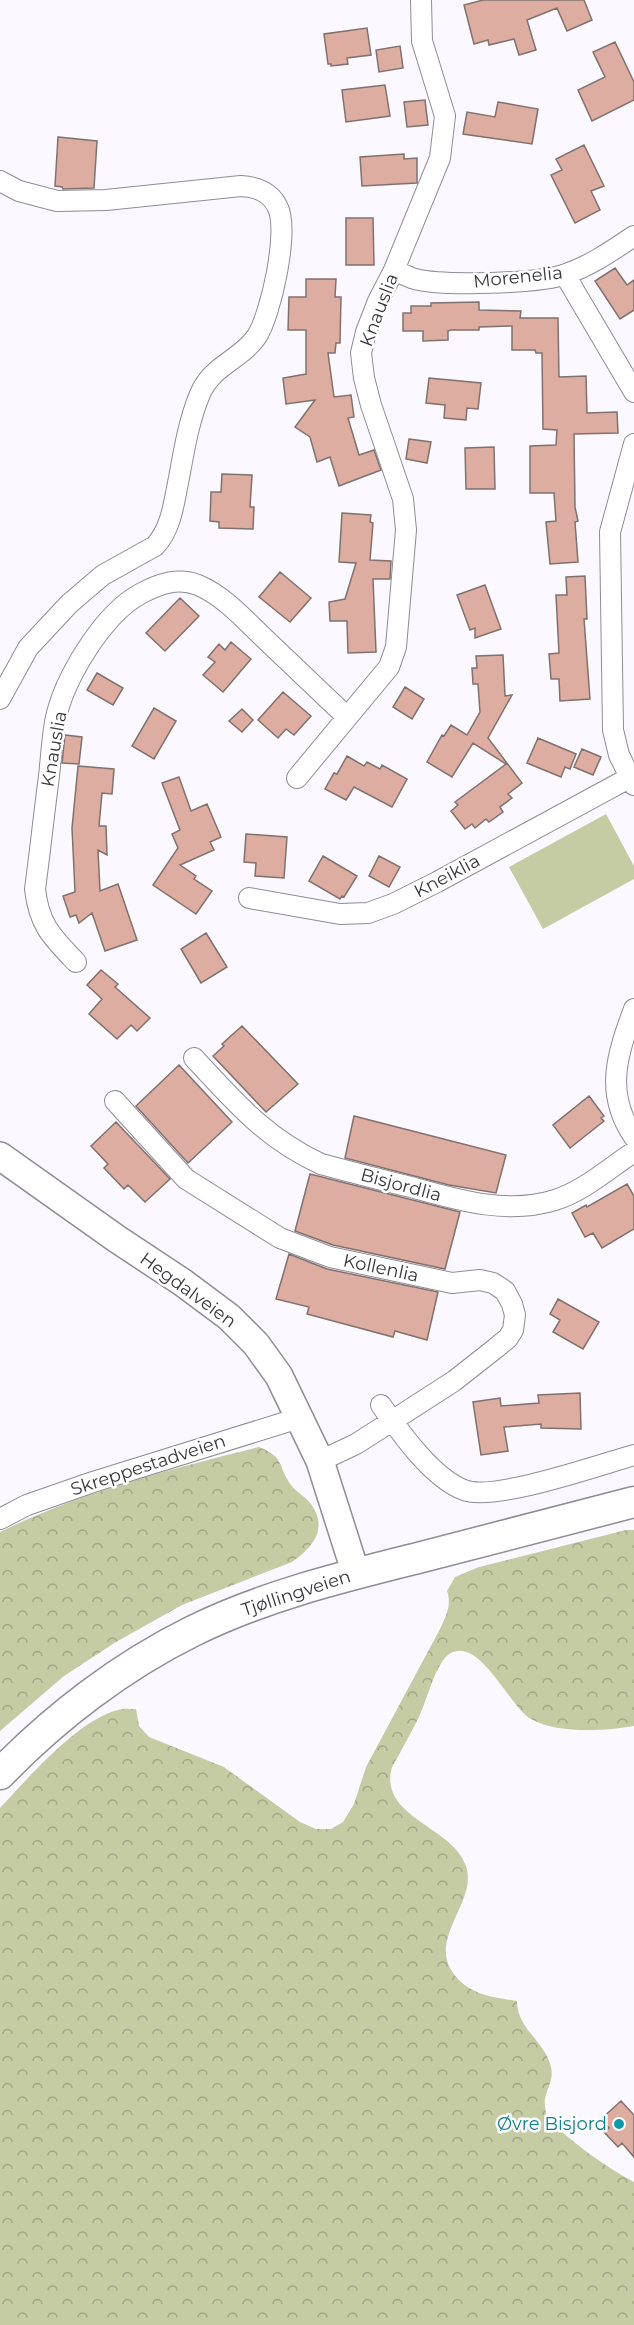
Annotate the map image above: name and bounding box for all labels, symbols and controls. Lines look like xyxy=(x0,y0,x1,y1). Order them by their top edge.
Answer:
street label: Morenelia xyxy=(472,261,564,293)
street label: Knauslia xyxy=(355,270,403,350)
street label: Knauslia xyxy=(37,709,71,789)
street label: Kneiklia xyxy=(410,849,484,903)
street label: Bisjordlia xyxy=(358,1164,444,1206)
street label: Hegdalveien xyxy=(136,1248,240,1332)
street label: Kollenlia xyxy=(341,1249,421,1287)
street label: Skreppestadveien xyxy=(68,1430,228,1500)
street label: Tjøllingveien xyxy=(239,1565,353,1621)
place label: Øvre Bisjord xyxy=(497,2113,607,2135)
marker: Øvre Bisjord xyxy=(612,2117,626,2131)

